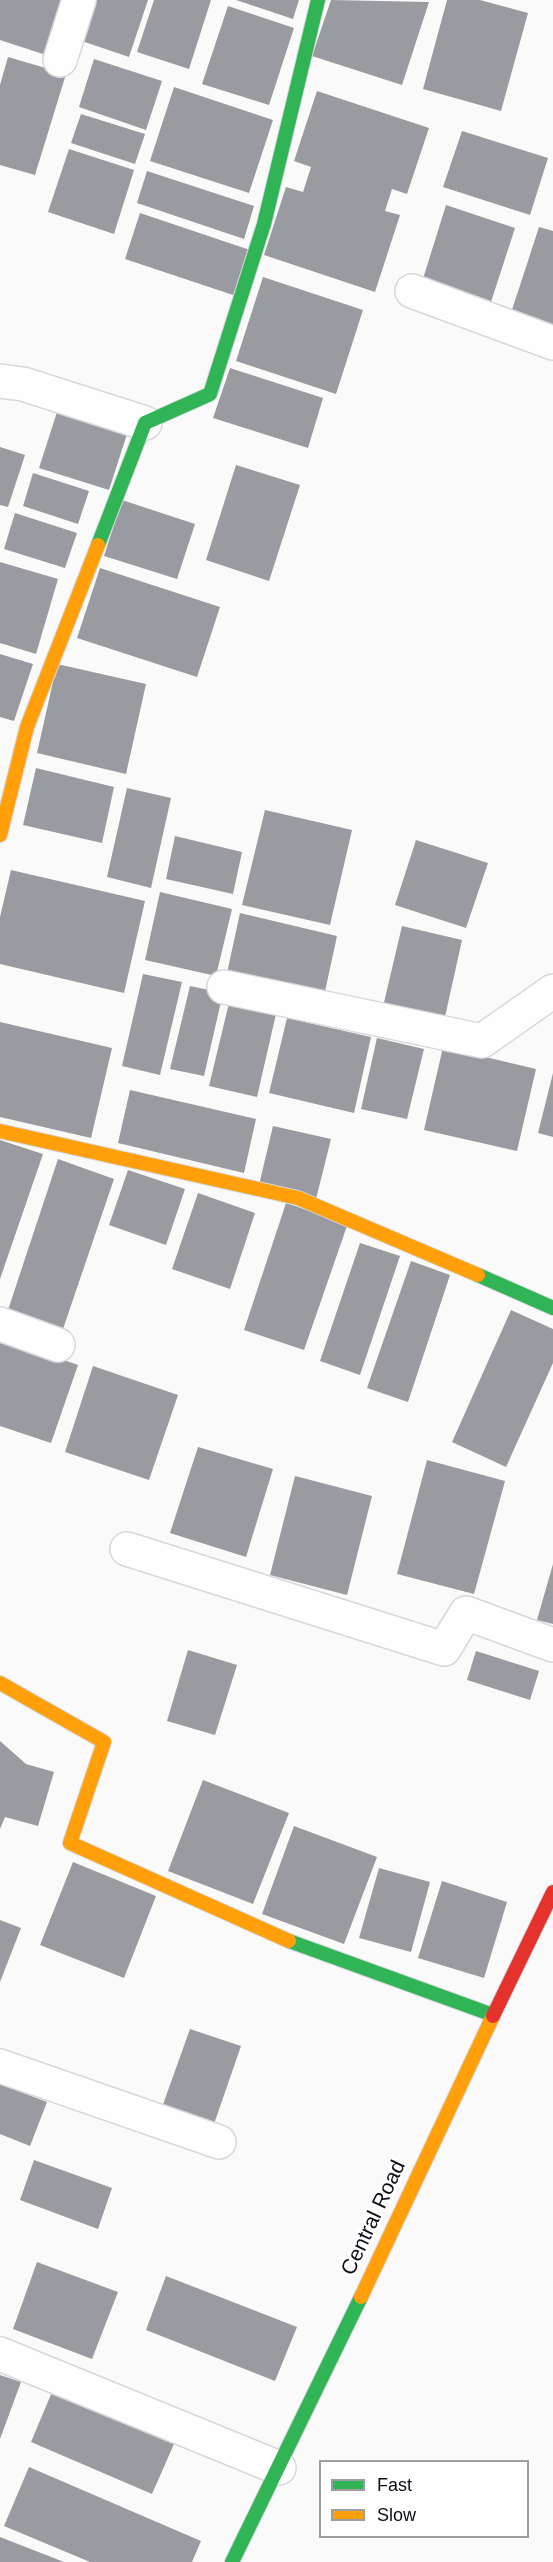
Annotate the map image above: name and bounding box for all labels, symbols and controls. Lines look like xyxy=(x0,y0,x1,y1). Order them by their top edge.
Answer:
street label: Central Road xyxy=(336,2157,412,2279)
legend xyxy=(319,2460,529,2538)
text: Fast xyxy=(377,2475,412,2495)
text: Slow xyxy=(377,2505,416,2525)

